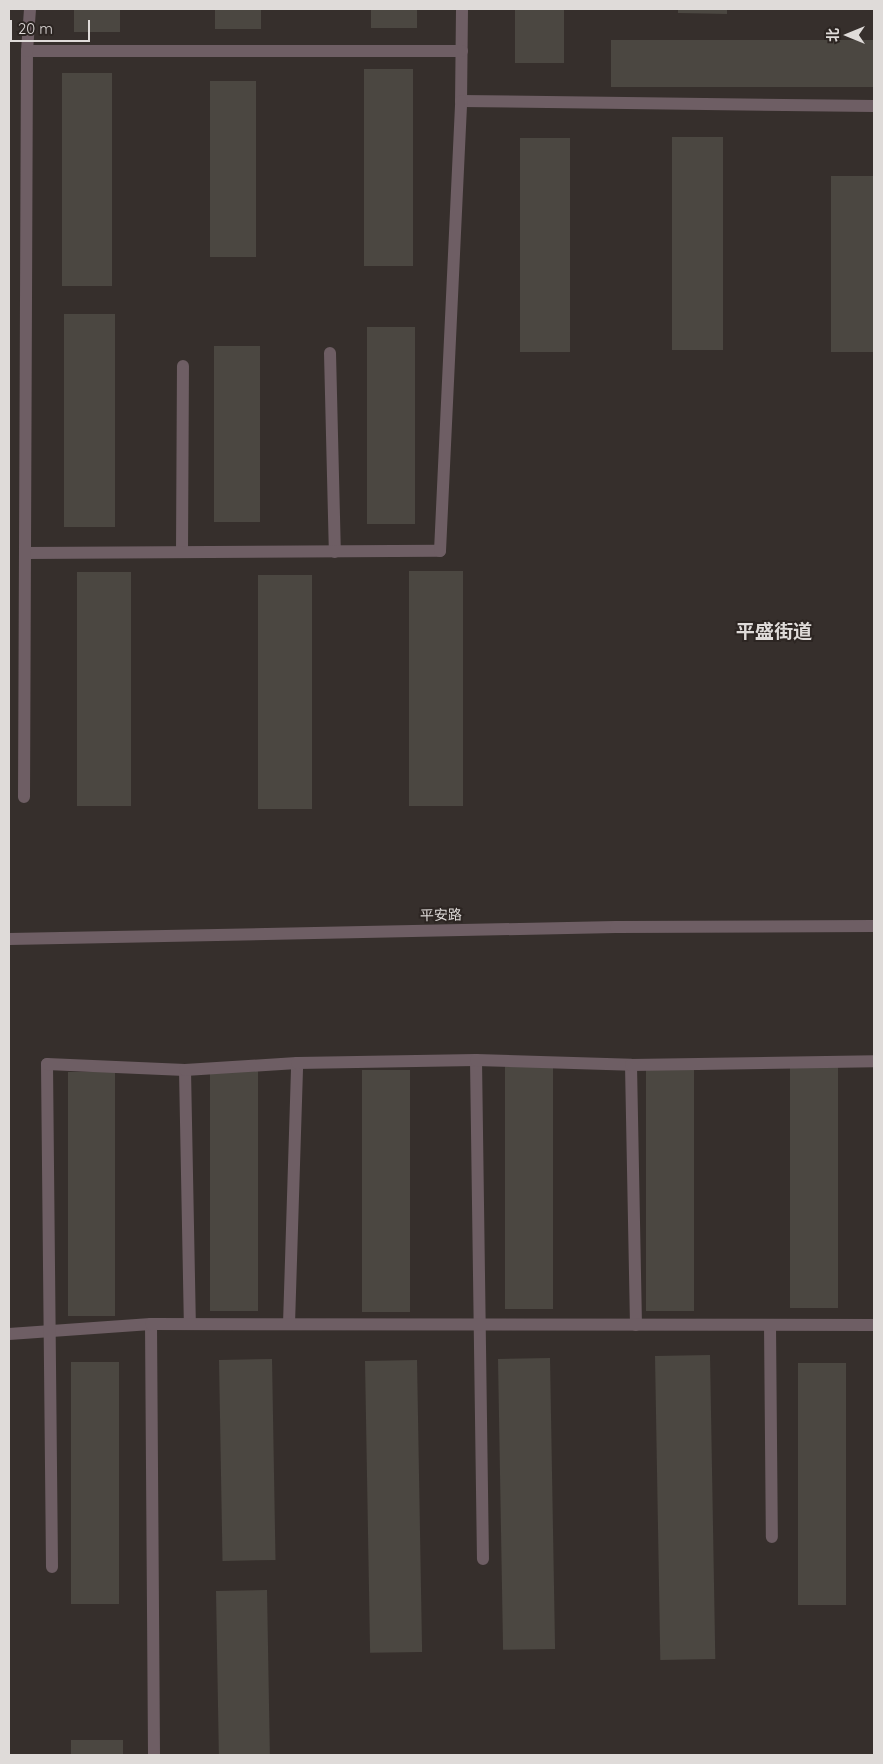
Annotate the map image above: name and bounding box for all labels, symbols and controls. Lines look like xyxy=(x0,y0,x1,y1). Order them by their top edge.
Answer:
scale bar xyxy=(12,10,92,42)
north arrow xyxy=(823,10,873,60)
text: 20 m xyxy=(18,19,53,38)
text: 北 xyxy=(824,28,842,42)
district label: 平盛街道 xyxy=(736,621,812,643)
street label: 平安路 xyxy=(420,906,462,924)

